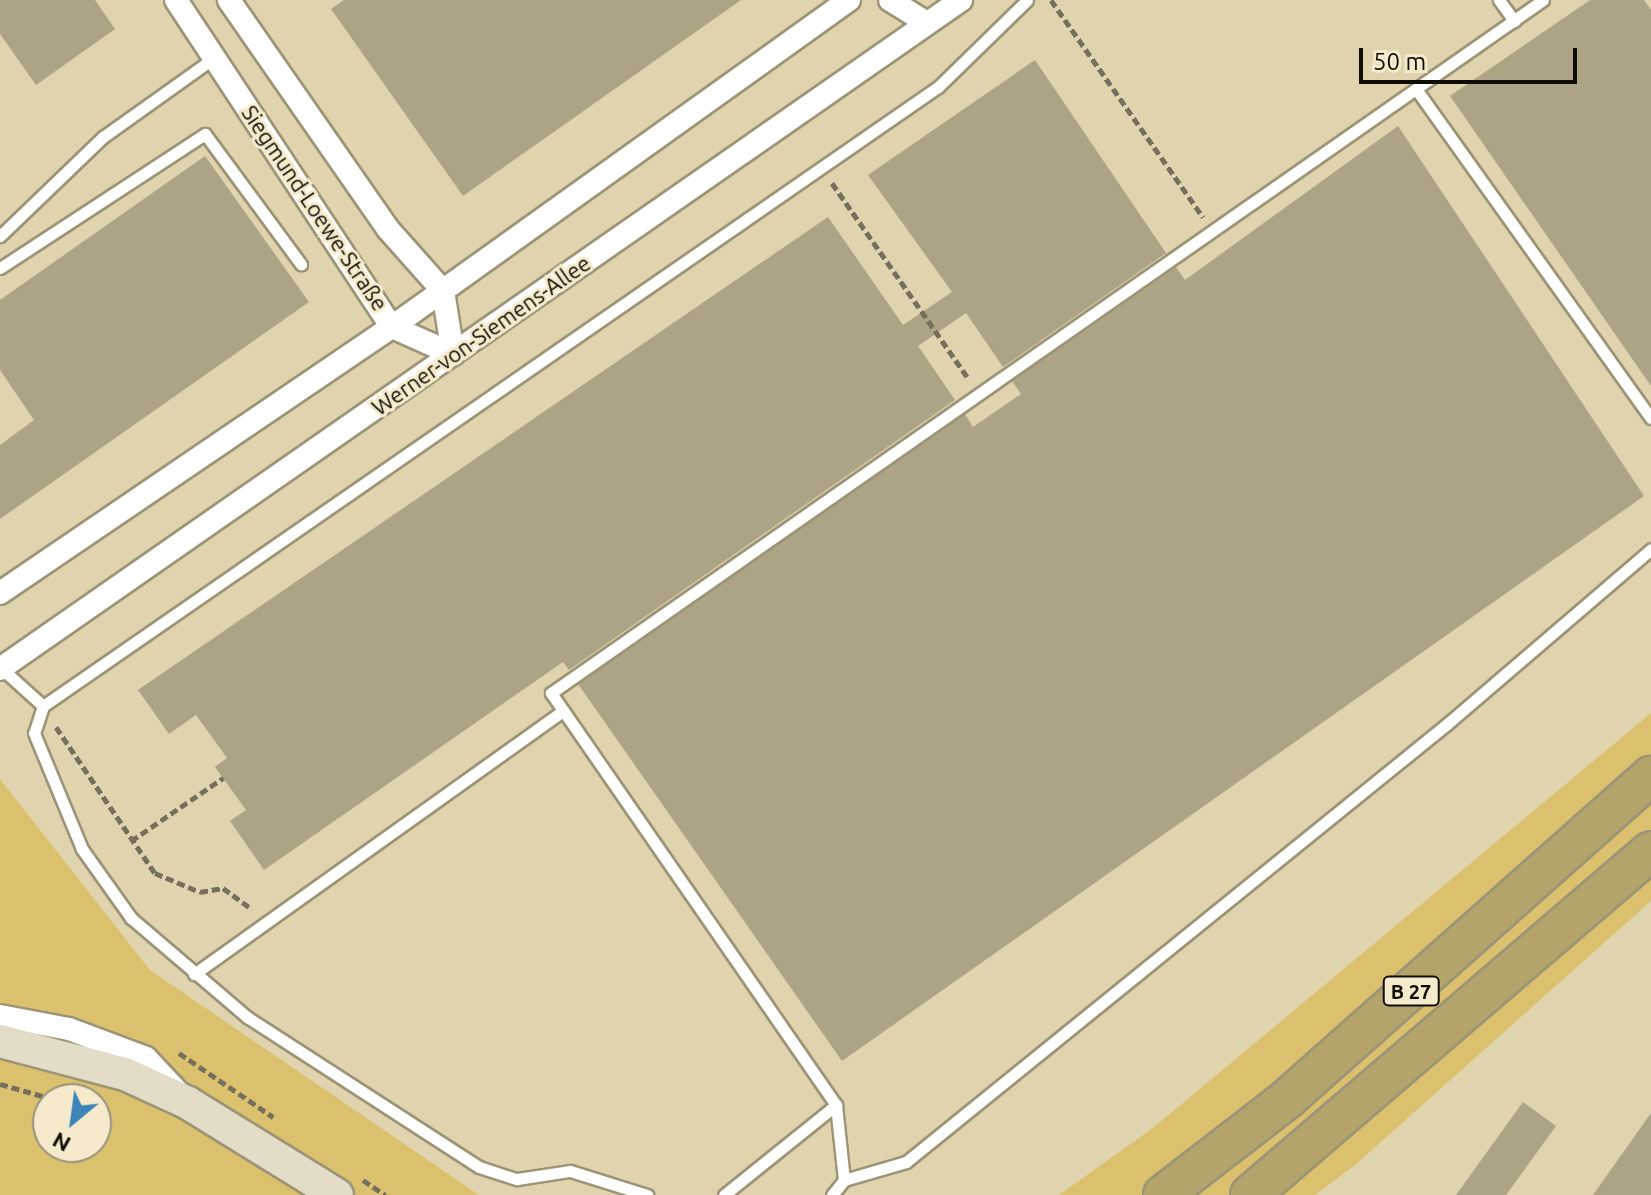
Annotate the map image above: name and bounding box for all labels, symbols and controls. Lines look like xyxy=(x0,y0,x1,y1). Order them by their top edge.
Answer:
scale bar xyxy=(1363,32,1581,82)
text: 50 m xyxy=(1373,48,1426,75)
street label: Siegmund-Loewe-Straße xyxy=(236,100,394,316)
street label: Werner-von-Siemens-Allee xyxy=(367,249,595,421)
road number: B 27 xyxy=(1381,975,1441,1007)
north arrow xyxy=(32,1083,112,1163)
text: N xyxy=(48,1128,74,1158)

